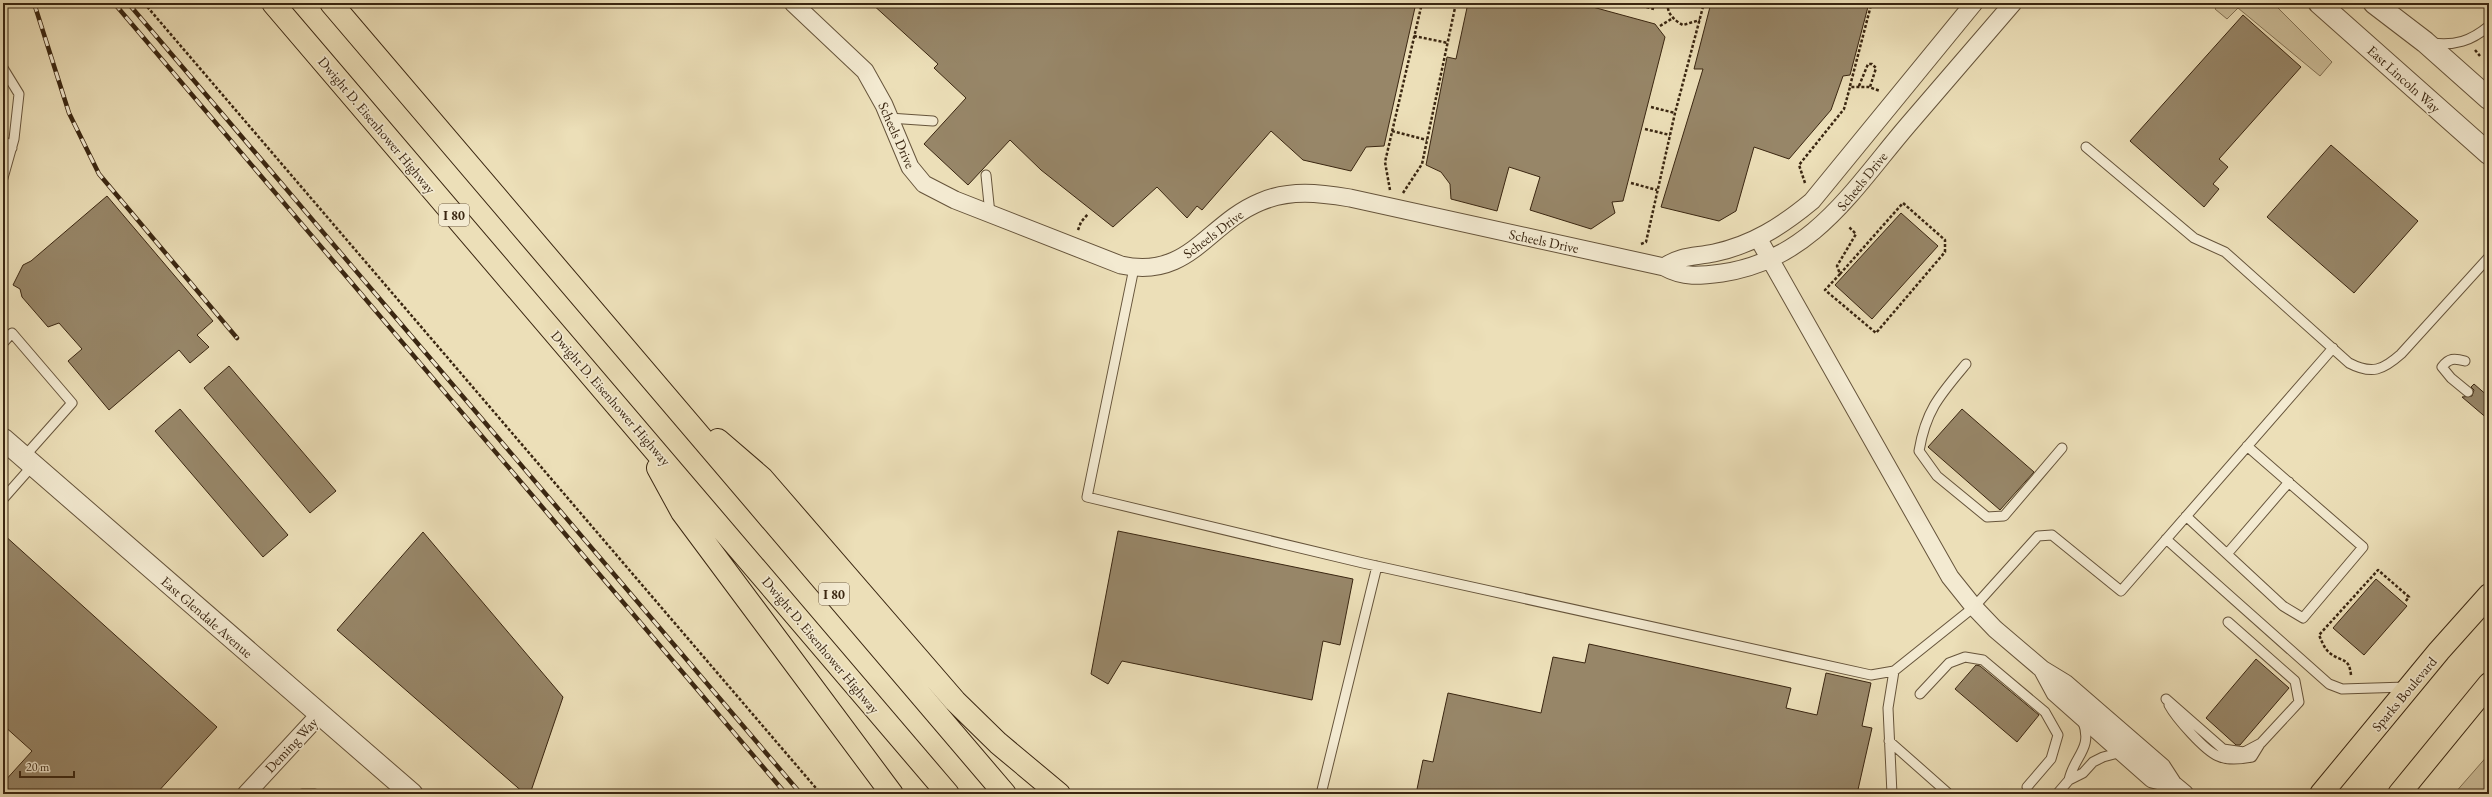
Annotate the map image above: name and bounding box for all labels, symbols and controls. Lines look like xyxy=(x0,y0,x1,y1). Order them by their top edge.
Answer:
street label: East Lincoln Way xyxy=(2364,41,2445,117)
street label: Dwight D. Eisenhower Highway xyxy=(314,53,440,198)
street label: Scheels Drive xyxy=(874,99,920,171)
street label: Scheels Drive xyxy=(1833,147,1892,214)
road number: I 80 xyxy=(439,204,469,226)
street label: Scheels Drive xyxy=(1179,205,1247,262)
street label: Scheels Drive xyxy=(1508,225,1581,257)
street label: Dwight D. Eisenhower Highway xyxy=(547,327,675,470)
street label: East Glendale Avenue xyxy=(157,572,257,662)
street label: Dwight D. Eisenhower Highway xyxy=(758,573,884,718)
road number: I 80 xyxy=(819,583,849,605)
street label: Sparks Boulevard xyxy=(2367,652,2441,735)
street label: Deming Way xyxy=(261,713,322,777)
scale bar xyxy=(20,753,74,779)
text: 20 m xyxy=(26,759,50,775)

